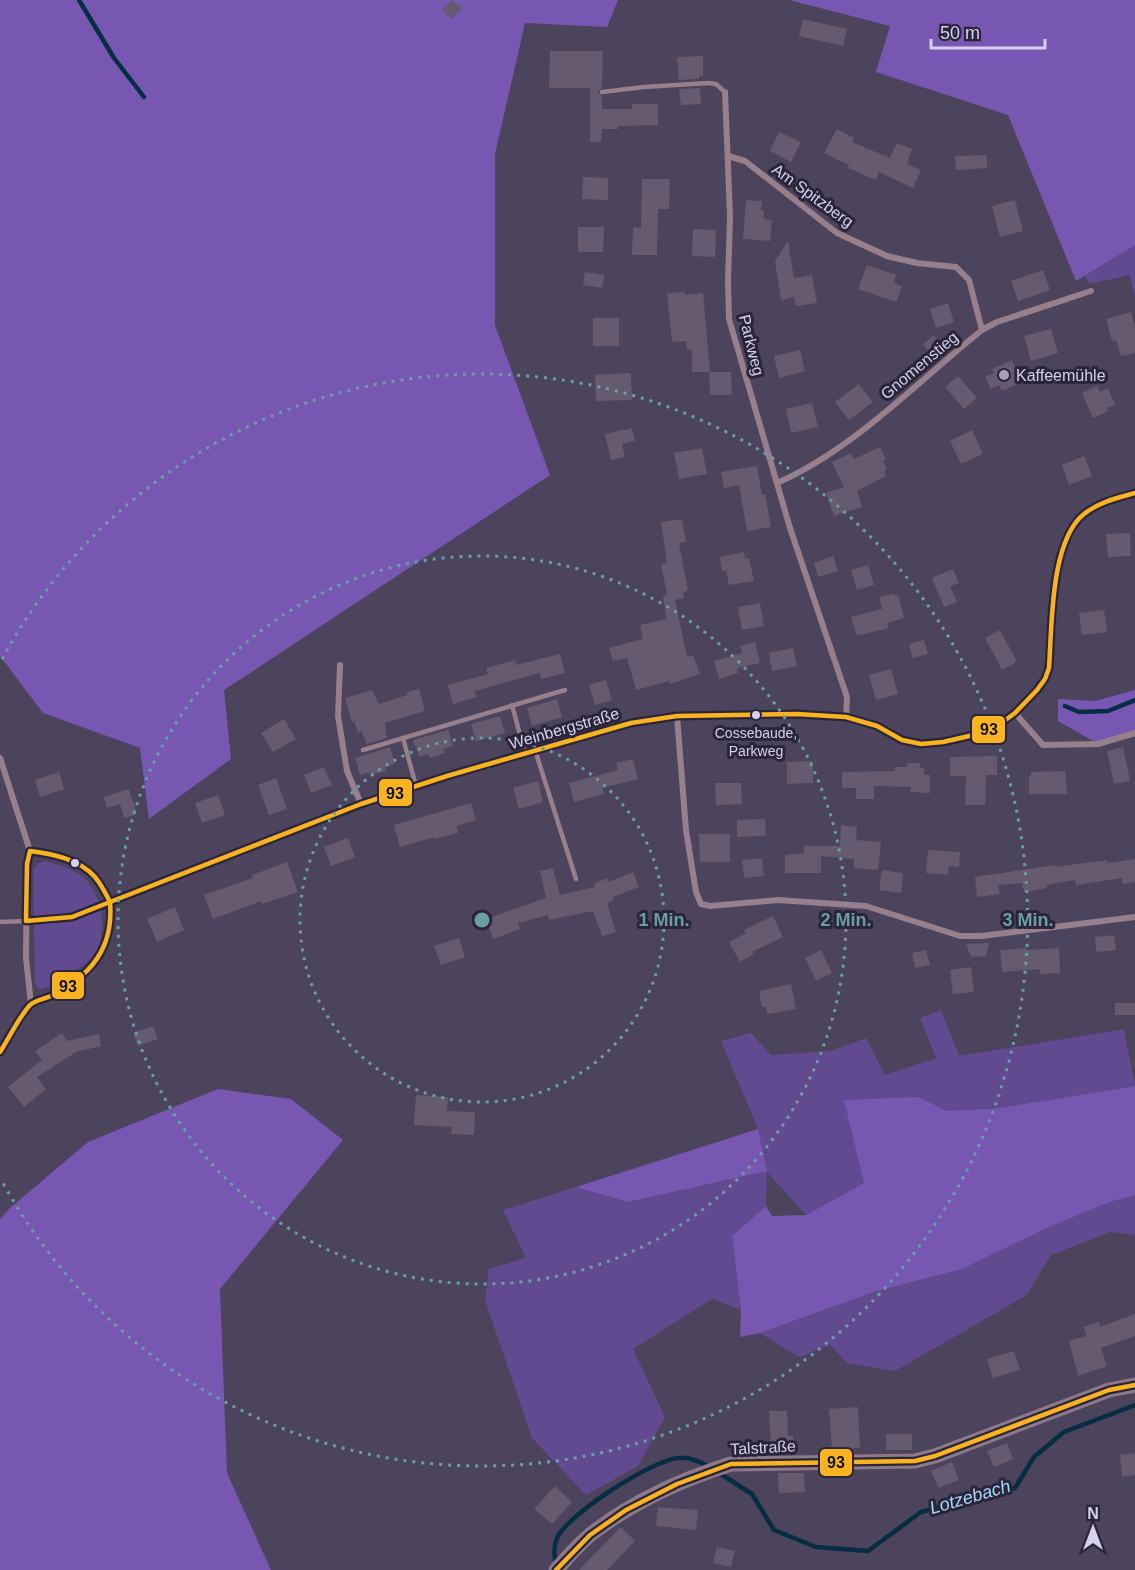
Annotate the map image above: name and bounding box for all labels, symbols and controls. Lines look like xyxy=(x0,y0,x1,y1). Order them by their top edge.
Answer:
scale bar xyxy=(931,12,1045,50)
text: 50 m xyxy=(940,23,980,43)
street label: Am Spitzberg xyxy=(769,160,857,231)
street label: Parkweg xyxy=(736,313,767,377)
street label: Gnomenstieg xyxy=(877,328,961,402)
place label: Kaffeemühle xyxy=(1016,367,1106,384)
marker: Kaffeemühle xyxy=(997,368,1011,382)
street label: Weinbergstraße xyxy=(507,705,621,752)
marker: Cossebaude, Parkweg xyxy=(750,709,762,721)
line badge: 93 xyxy=(971,715,1006,744)
text: 93 xyxy=(980,721,998,738)
place label: Cossebaude, Parkweg xyxy=(715,725,797,759)
line badge: 93 xyxy=(378,778,413,807)
text: 93 xyxy=(386,785,404,802)
unlabelled marker xyxy=(69,857,81,869)
centre of rings xyxy=(472,910,492,930)
text: 1 Min. xyxy=(638,910,690,930)
text: 2 Min. xyxy=(820,910,872,930)
text: 3 Min. xyxy=(1002,910,1054,930)
line badge: 93 xyxy=(51,971,85,1000)
text: 93 xyxy=(59,978,77,995)
street label: Talstraße xyxy=(730,1437,796,1458)
line badge: 93 xyxy=(819,1448,853,1477)
text: 93 xyxy=(827,1454,845,1471)
water label: Lotzebach xyxy=(927,1476,1013,1518)
north arrow xyxy=(1063,1498,1123,1558)
text: N xyxy=(1087,1505,1099,1522)

